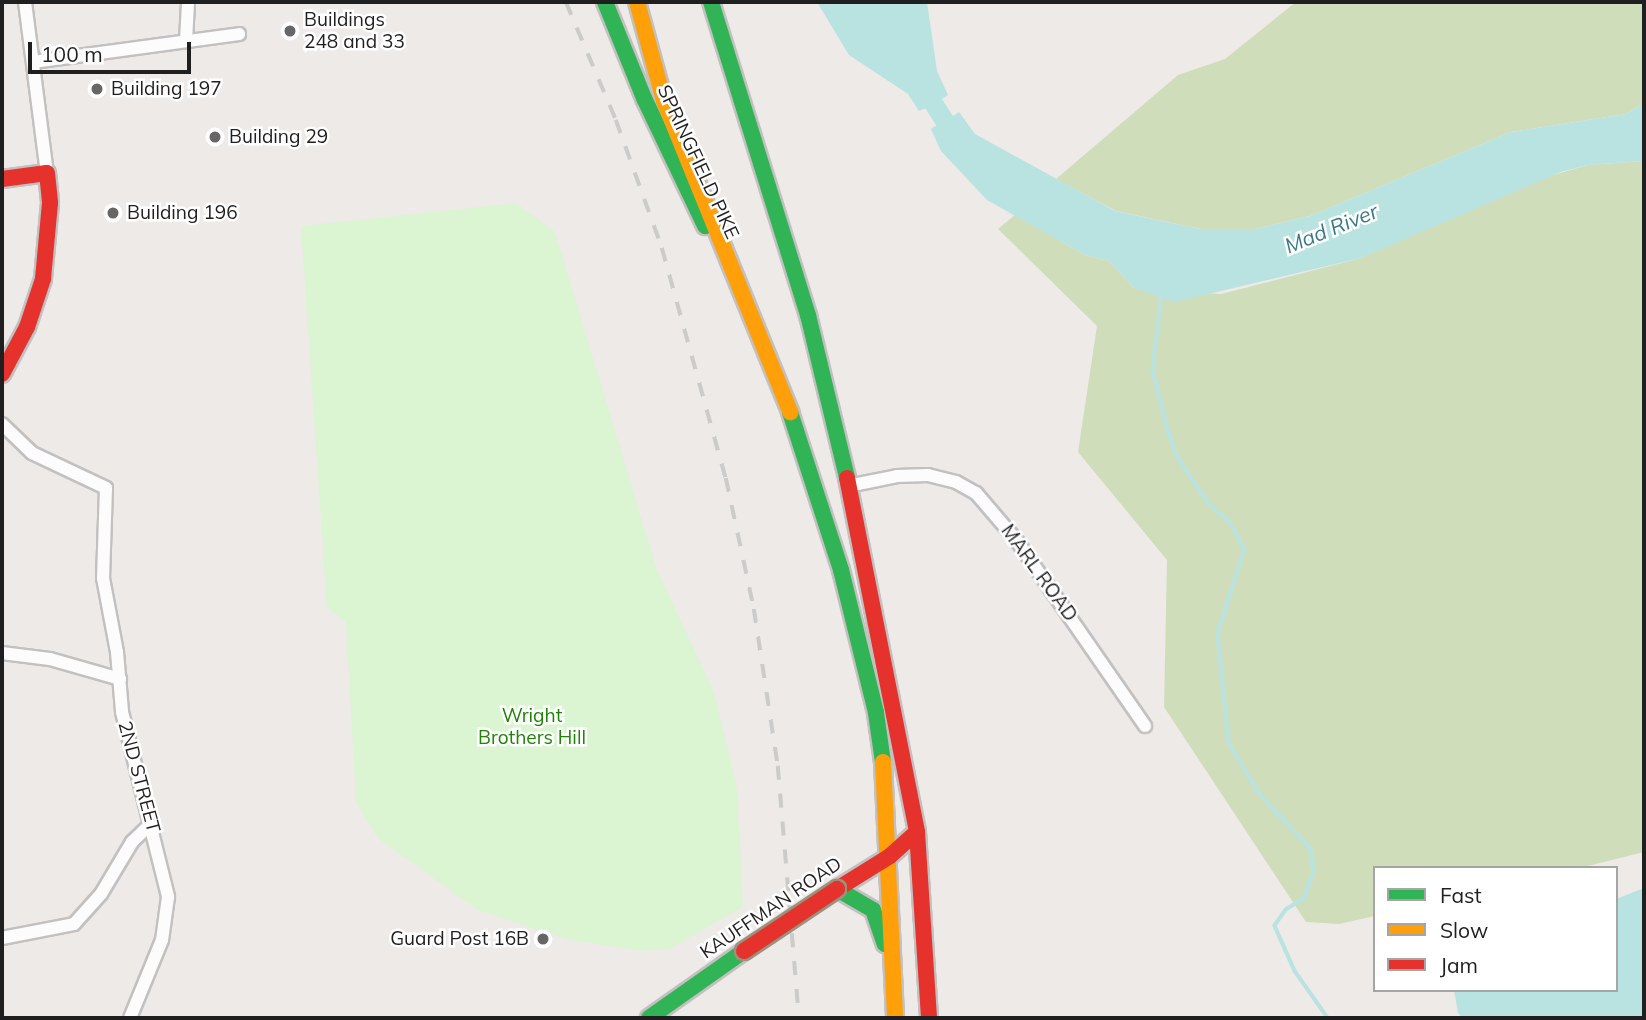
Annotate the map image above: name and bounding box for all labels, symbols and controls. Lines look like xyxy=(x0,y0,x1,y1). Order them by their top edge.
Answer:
place label: Buildings 248 and 33 xyxy=(304,9,405,53)
marker: Buildings 248 and 33 xyxy=(282,23,298,39)
scale bar xyxy=(32,28,194,72)
text: 100 m xyxy=(41,41,103,67)
place label: Building 197 xyxy=(111,78,222,100)
marker: Building 197 xyxy=(89,81,105,97)
street label: SPRINGFIELD PIKE xyxy=(652,81,744,243)
place label: Building 29 xyxy=(229,126,328,148)
marker: Building 29 xyxy=(207,129,223,145)
water label: Mad River xyxy=(1281,198,1381,258)
place label: Building 196 xyxy=(127,202,238,224)
marker: Building 196 xyxy=(105,205,121,221)
street label: MARL ROAD xyxy=(996,520,1082,626)
park label: Wright Brothers Hill xyxy=(478,705,586,749)
street label: 2ND STREET xyxy=(113,719,165,835)
street label: KAUFFMAN ROAD xyxy=(696,852,846,964)
legend xyxy=(1373,866,1618,992)
text: Fast xyxy=(1440,882,1482,908)
text: Slow xyxy=(1440,917,1488,943)
place label: Guard Post 16B xyxy=(390,928,529,950)
marker: Guard Post 16B xyxy=(535,931,551,947)
text: Jam xyxy=(1440,952,1478,978)

